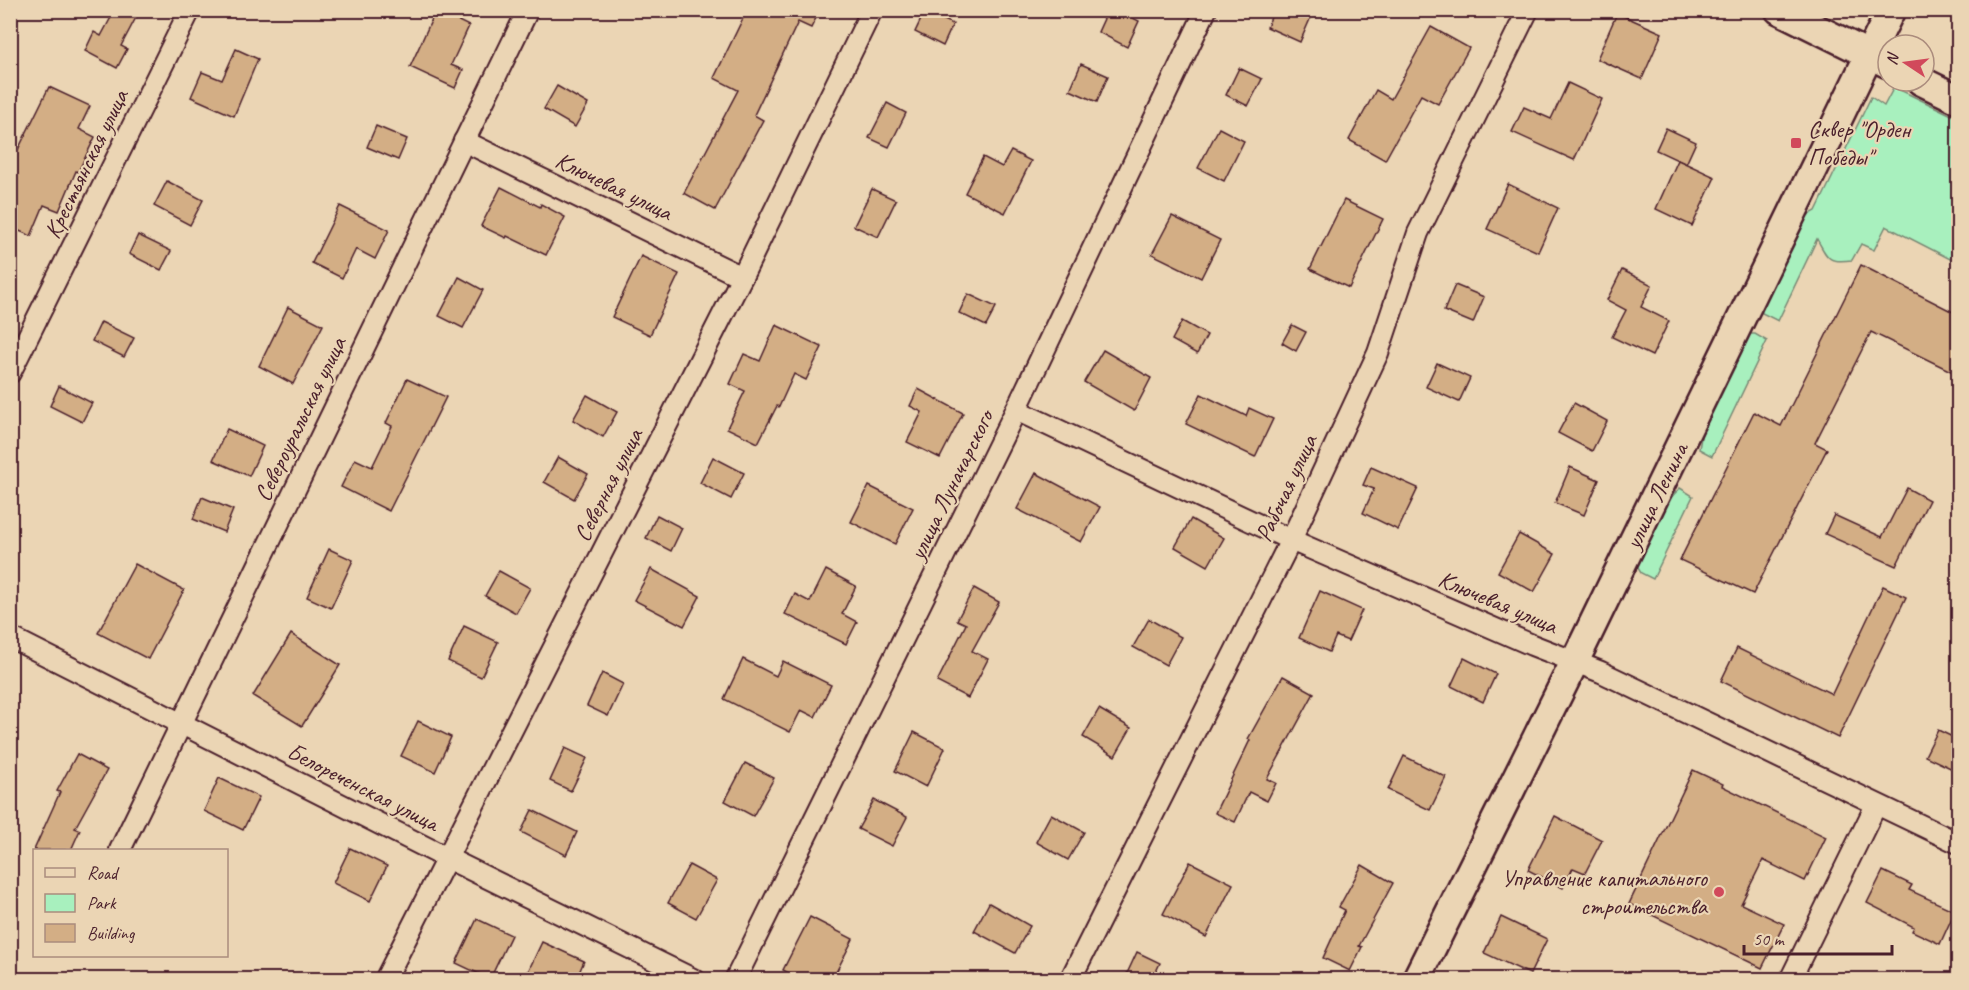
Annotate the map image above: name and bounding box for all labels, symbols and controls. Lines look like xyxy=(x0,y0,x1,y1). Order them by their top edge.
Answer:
north arrow xyxy=(1876,33,1936,93)
text: N xyxy=(1882,50,1904,67)
street label: Крестьянская улица xyxy=(37,83,136,243)
place label: Сквер "Орден Победы" xyxy=(1808,114,1912,172)
marker: Сквер "Орден Победы" xyxy=(1789,136,1803,150)
street label: Ключевая улица xyxy=(551,145,679,228)
street label: Североуральская улица xyxy=(247,331,353,506)
street label: улица Луначарского xyxy=(901,403,1001,566)
street label: Северная улица xyxy=(567,422,650,546)
street label: Рабочая улица xyxy=(1248,428,1324,546)
street label: улица Ленина xyxy=(1617,436,1695,556)
street label: Ключевая улица xyxy=(1434,564,1563,641)
street label: Белореченская улица xyxy=(282,736,446,839)
legend xyxy=(33,849,228,957)
text: Road xyxy=(87,862,120,884)
place label: Управление капитального строительства xyxy=(1502,863,1709,921)
marker: Управление капитального строительства xyxy=(1712,885,1726,899)
text: Park xyxy=(87,892,117,914)
scale bar xyxy=(1744,918,1892,956)
text: Building xyxy=(87,922,136,944)
text: 50 m xyxy=(1753,928,1786,950)

